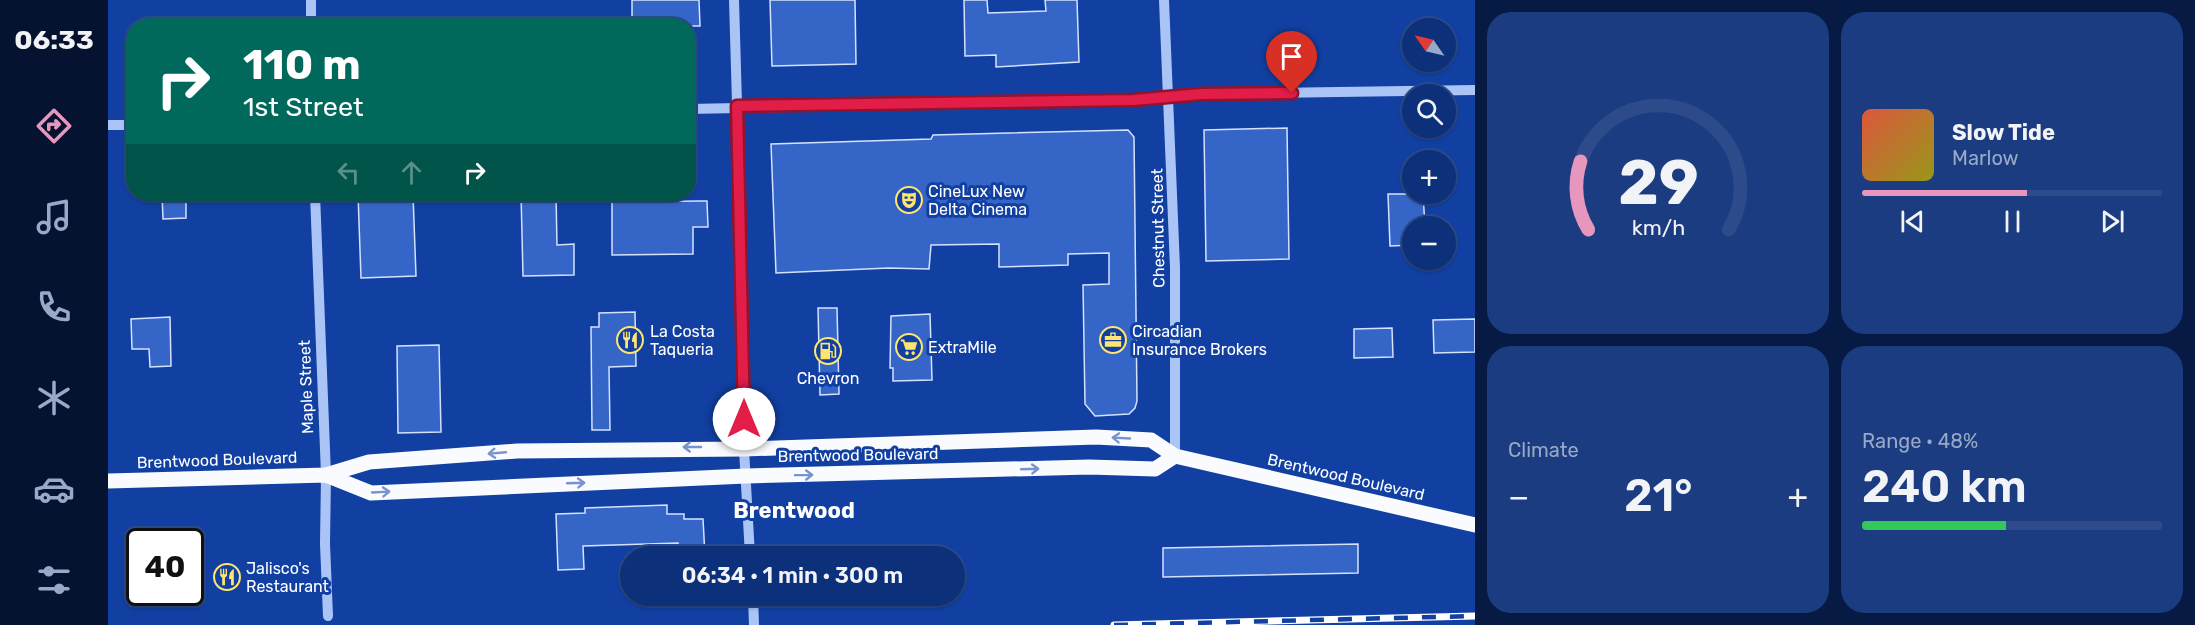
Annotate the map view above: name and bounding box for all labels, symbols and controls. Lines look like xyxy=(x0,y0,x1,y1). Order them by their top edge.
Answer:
north arrow xyxy=(1402,18,1456,72)
map controls xyxy=(1402,18,1456,270)
text: 06:33 xyxy=(14,24,94,56)
pin xyxy=(1266,31,1317,93)
text: 110 m xyxy=(243,40,361,90)
icon: arrive xyxy=(1275,40,1308,73)
icon: right xyxy=(144,42,222,120)
button: search xyxy=(1402,84,1456,138)
text: 1st Street xyxy=(243,91,364,123)
icon: directions xyxy=(33,105,75,147)
text: Slow Tide xyxy=(1952,119,2055,146)
text: 29 xyxy=(1618,146,1698,220)
text: Marlow xyxy=(1952,146,2019,170)
button: + xyxy=(1402,150,1456,204)
icon: left xyxy=(332,156,365,189)
icon: ahead xyxy=(395,156,428,189)
icon: right xyxy=(458,156,491,189)
street label: Chestnut Street xyxy=(1147,168,1169,288)
place label: CineLux New Delta Cinema xyxy=(928,182,1027,219)
theatre icon: CineLux New Delta Cinema xyxy=(894,185,924,215)
icon: music xyxy=(33,196,75,238)
icon: previous xyxy=(1896,205,1929,238)
icon: pause xyxy=(1996,205,2029,238)
icon: next xyxy=(2096,205,2129,238)
button: − xyxy=(1402,216,1456,270)
text: km/h xyxy=(1631,216,1685,241)
icon: phone xyxy=(33,286,75,328)
place label: La Costa Taqueria xyxy=(650,322,715,359)
place label: Circadian Insurance Brokers xyxy=(1132,322,1267,359)
restaurant icon: La Costa Taqueria xyxy=(615,325,645,355)
office icon: Circadian Insurance Brokers xyxy=(1098,325,1128,355)
supermarket icon: ExtraMile xyxy=(894,332,924,362)
fuel station icon: Chevron xyxy=(813,336,843,366)
place label: ExtraMile xyxy=(928,338,997,357)
street label: Maple Street xyxy=(295,340,317,434)
place label: Chevron xyxy=(797,369,859,388)
icon: climate xyxy=(33,377,75,419)
position arrow xyxy=(712,387,776,451)
text: Range · 48% xyxy=(1862,429,1978,453)
one-way arrow xyxy=(1112,433,1132,444)
text: Climate xyxy=(1508,438,1579,462)
one-way arrow xyxy=(682,441,702,453)
street label: Brentwood Boulevard xyxy=(777,444,939,466)
one-way arrow xyxy=(487,447,507,458)
street label: Brentwood Boulevard xyxy=(136,448,298,472)
street label: Brentwood Boulevard xyxy=(1266,450,1426,504)
text: 240 km xyxy=(1862,460,2027,513)
one-way arrow xyxy=(1019,463,1039,475)
icon: car xyxy=(33,468,75,510)
one-way arrow xyxy=(794,469,814,480)
text: 21° xyxy=(1624,469,1693,522)
one-way arrow xyxy=(566,477,586,488)
text: − xyxy=(1508,477,1529,516)
text: + xyxy=(1787,477,1808,516)
one-way arrow xyxy=(371,487,391,498)
district label: Brentwood xyxy=(733,497,855,524)
speed limit sign: 40 xyxy=(126,528,204,606)
icon: filters xyxy=(33,559,75,601)
place label: Jalisco's Restaurant xyxy=(246,559,329,596)
restaurant icon: Jalisco's Restaurant xyxy=(212,562,242,592)
text: 06:34 · 1 min · 300 m xyxy=(682,562,903,589)

